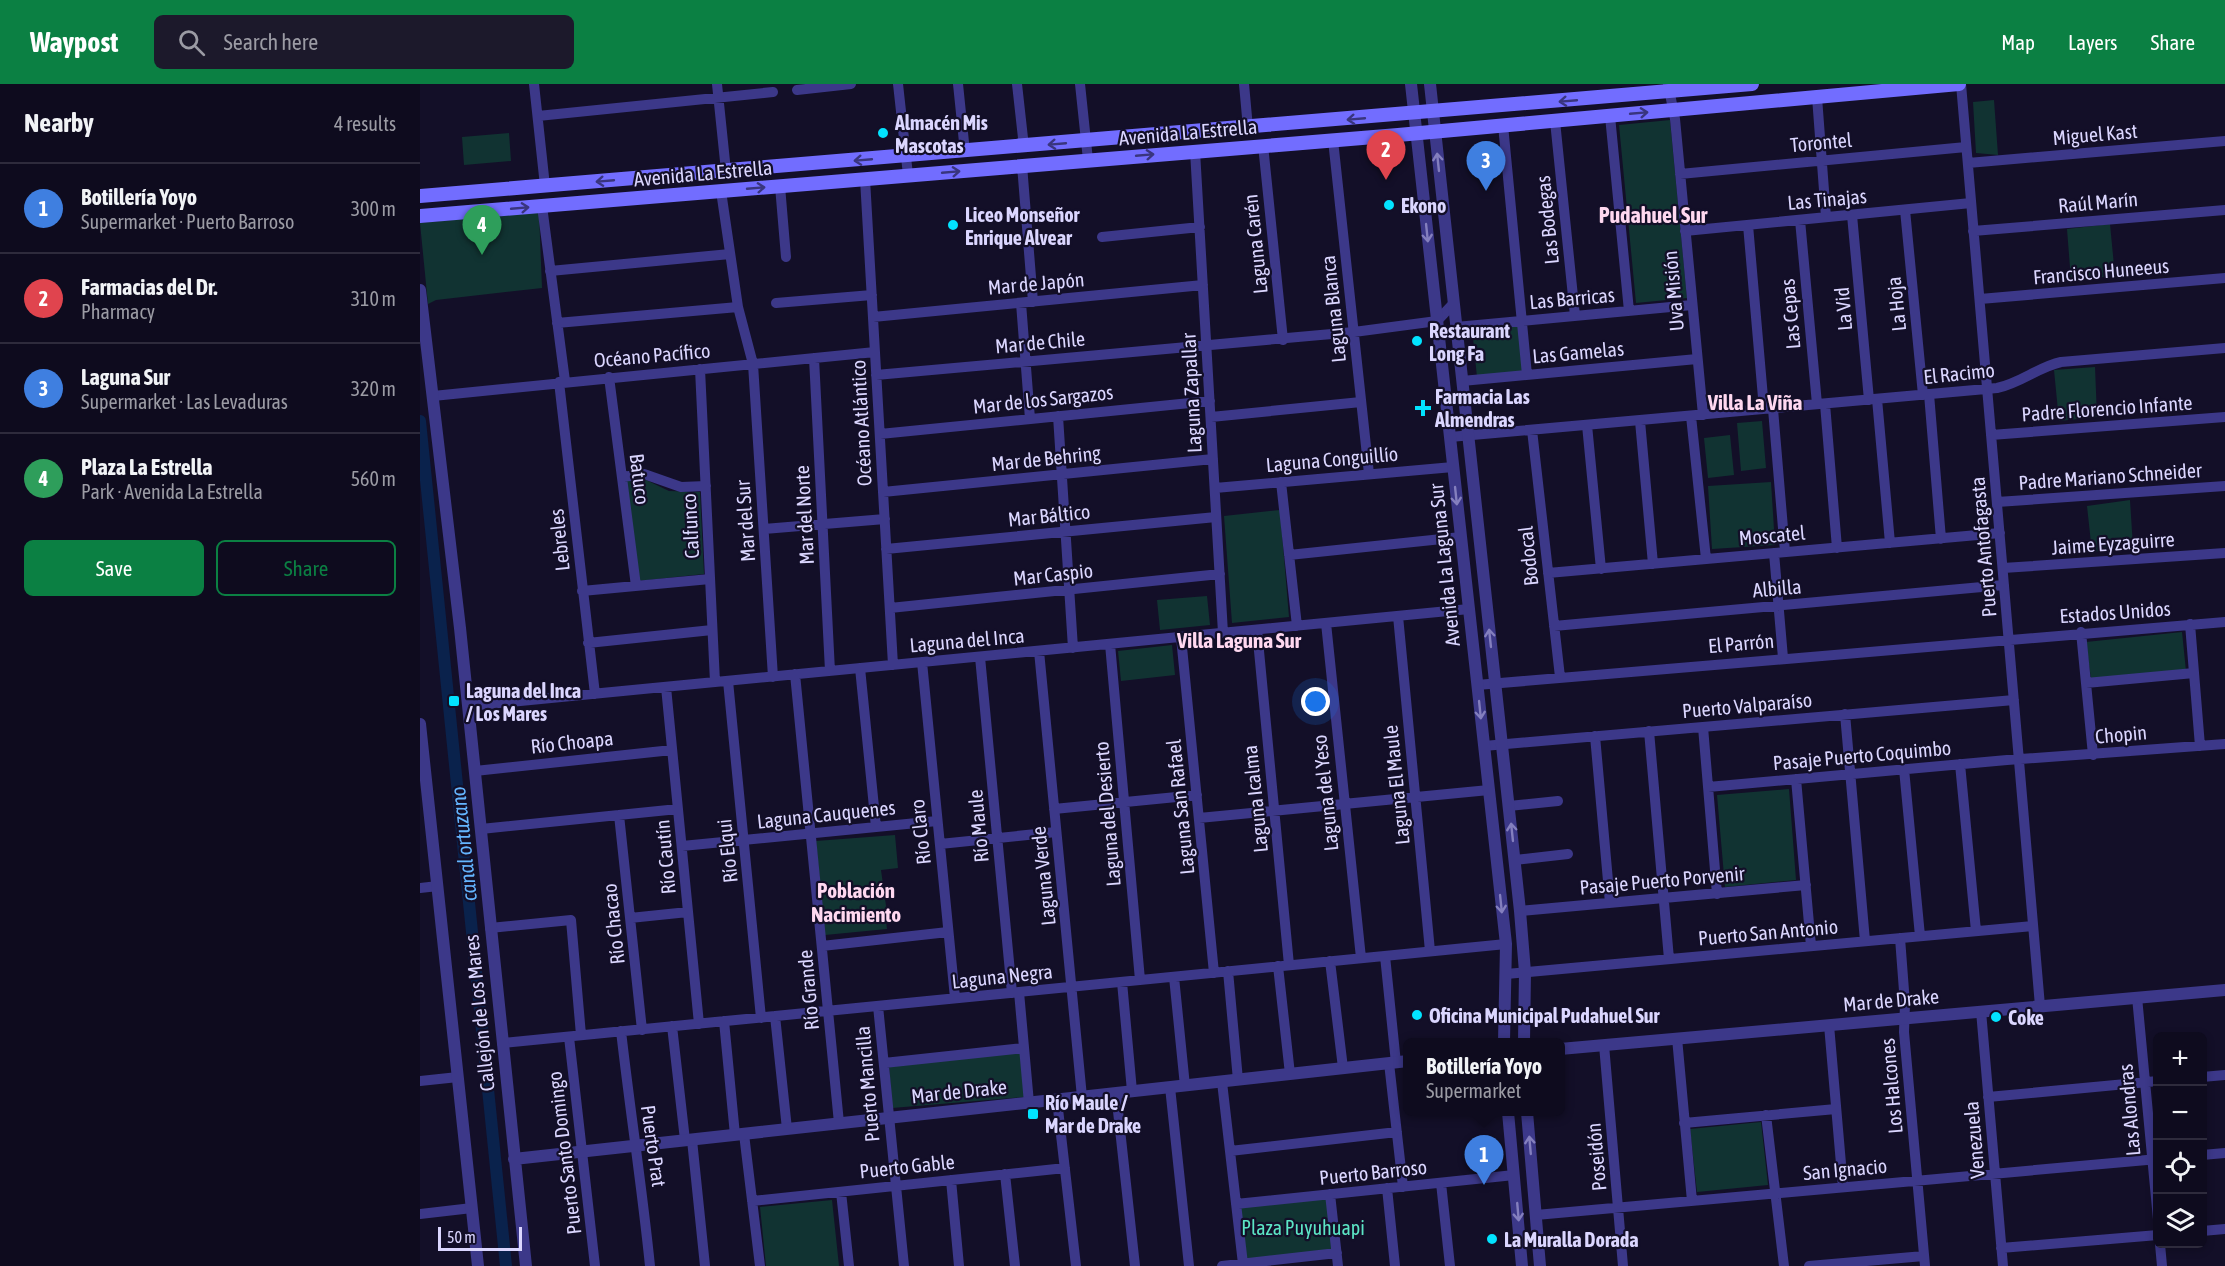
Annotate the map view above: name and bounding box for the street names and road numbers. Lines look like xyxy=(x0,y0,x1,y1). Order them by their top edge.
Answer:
street label: Avenida La Estrella xyxy=(1118,114,1258,150)
street label: Miguel Kast xyxy=(2052,119,2139,149)
street label: Torontel xyxy=(1789,128,1854,156)
street label: Avenida La Estrella xyxy=(633,155,773,191)
street label: Las Bodegas xyxy=(1531,175,1563,265)
street label: Las Tinajas xyxy=(1786,184,1868,214)
street label: Raúl Marín xyxy=(2057,187,2139,217)
street label: Laguna Carén xyxy=(1238,193,1272,295)
street label: Uva Misión xyxy=(1658,250,1688,332)
street label: Laguna Blanca xyxy=(1316,254,1350,364)
street label: Francisco Huneeus xyxy=(2032,254,2170,288)
street label: Mar de Japón xyxy=(987,267,1085,299)
street label: La Hoja xyxy=(1882,276,1910,332)
street label: Las Cepas xyxy=(1775,278,1805,350)
street label: Las Barricas xyxy=(1528,283,1616,313)
street label: La Vid xyxy=(1830,286,1856,332)
street label: Mar de Chile xyxy=(994,327,1086,357)
street label: Laguna Zapallar xyxy=(1176,331,1206,453)
street label: Las Gamelas xyxy=(1531,337,1625,367)
street label: Océano Pacífico xyxy=(593,338,711,372)
street label: El Racimo xyxy=(1922,358,1996,388)
street label: Océano Atlántico xyxy=(846,359,876,487)
street label: Mar de los Sargazos xyxy=(972,380,1114,418)
street label: Padre Florencio Infante xyxy=(2021,391,2193,425)
street label: Mar de Behring xyxy=(990,441,1102,475)
street label: Laguna Conguillío xyxy=(1265,442,1399,476)
street label: Batuco xyxy=(625,452,655,506)
street label: Padre Mariano Schneider xyxy=(2018,458,2203,494)
street label: Mar del Norte xyxy=(790,465,818,565)
street label: Puerto Antofagasta xyxy=(1965,476,2001,618)
street label: Mar del Sur xyxy=(731,478,759,563)
street label: Avenida La Laguna Sur xyxy=(1424,481,1464,648)
street label: Calfunco xyxy=(677,493,703,559)
street label: Mar Báltico xyxy=(1007,499,1091,531)
street label: Lebreles xyxy=(544,508,574,572)
street label: Moscatel xyxy=(1738,521,1807,549)
street label: Bodocal xyxy=(1513,524,1543,587)
street label: Jaime Eyzaguirre xyxy=(2051,527,2175,559)
street label: Mar Caspio xyxy=(1012,558,1094,590)
street label: Albilla xyxy=(1752,574,1802,602)
street label: Estados Unidos xyxy=(2059,597,2171,627)
street label: Laguna del Inca xyxy=(909,624,1025,656)
street label: El Parrón xyxy=(1707,629,1775,657)
street label: Puerto Valparaíso xyxy=(1681,688,1813,722)
street label: Chopin xyxy=(2094,720,2148,748)
street label: Laguna El Maule xyxy=(1378,724,1414,846)
street label: Río Choapa xyxy=(530,726,614,758)
street label: Laguna del Yeso xyxy=(1307,734,1343,852)
street label: Pasaje Puerto Coquimbo xyxy=(1772,736,1952,774)
street label: Laguna San Rafael xyxy=(1161,738,1199,876)
street label: Laguna del Desierto xyxy=(1089,741,1125,887)
street label: Laguna Icalma xyxy=(1238,744,1272,854)
street label: Río Maule xyxy=(963,788,993,864)
street label: Laguna Cauquenes xyxy=(756,795,896,833)
street label: Río Claro xyxy=(905,798,935,866)
street label: Río Elqui xyxy=(712,818,742,884)
street label: Río Cautín xyxy=(650,819,680,895)
street label: Laguna Verde xyxy=(1026,825,1060,927)
street label: Pasaje Puerto Porvenir xyxy=(1578,861,1747,899)
street label: Río Chacao xyxy=(597,883,629,965)
street label: Puerto San Antonio xyxy=(1697,914,1839,950)
street label: Callejón de Los Mares xyxy=(459,934,499,1092)
street label: Río Grande xyxy=(793,949,823,1031)
street label: Laguna Negra xyxy=(950,959,1054,993)
street label: Mar de Drake xyxy=(1842,984,1940,1016)
street label: Puerto Mancilla xyxy=(850,1025,884,1143)
street label: Los Halcones xyxy=(1875,1037,1907,1135)
street label: Las Alondras xyxy=(2114,1063,2144,1157)
street label: Puerto Santo Domingo xyxy=(543,1070,585,1236)
street label: Mar de Drake xyxy=(910,1075,1008,1107)
street label: Venezuela xyxy=(1959,1100,1989,1180)
street label: Puerto Prat xyxy=(637,1104,671,1189)
street label: Poseidón xyxy=(1582,1122,1610,1192)
street label: Puerto Gable xyxy=(858,1150,956,1182)
street label: San Ignacio xyxy=(1802,1154,1888,1184)
street label: Puerto Barroso xyxy=(1318,1155,1428,1189)

